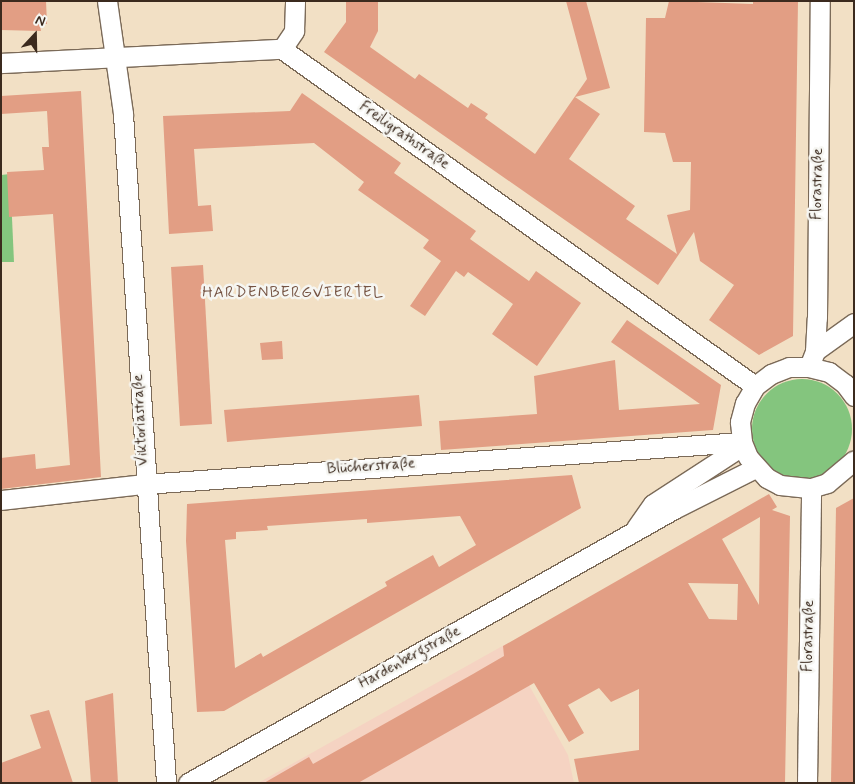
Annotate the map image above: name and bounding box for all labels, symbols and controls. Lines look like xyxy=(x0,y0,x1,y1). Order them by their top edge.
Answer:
north arrow xyxy=(10,10,60,60)
text: N xyxy=(33,11,48,31)
street label: Freiligrathstraße xyxy=(355,98,453,174)
street label: Florastraße xyxy=(808,148,828,220)
district label: HARDENBERGVIERTEL xyxy=(197,283,389,303)
street label: Viktoriastraße xyxy=(130,374,152,466)
street label: Blücherstraße xyxy=(326,455,416,479)
street label: Florastraße xyxy=(799,600,819,672)
street label: Hardenbergstraße xyxy=(356,623,464,693)

